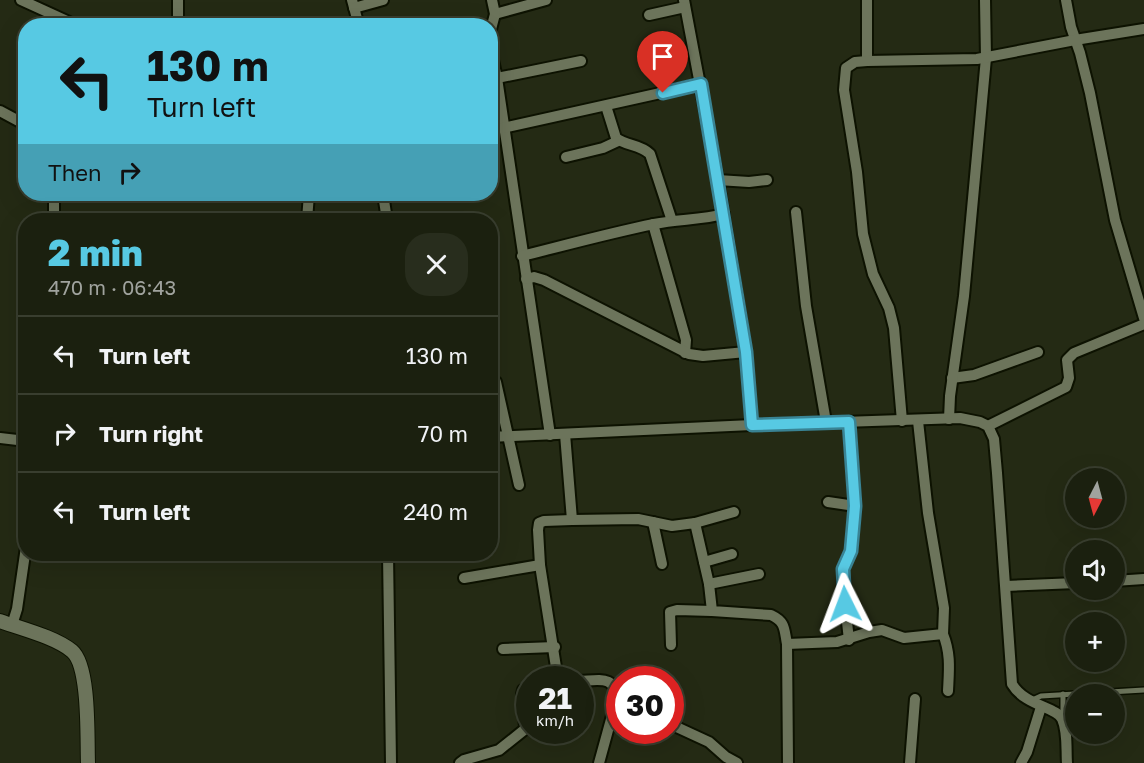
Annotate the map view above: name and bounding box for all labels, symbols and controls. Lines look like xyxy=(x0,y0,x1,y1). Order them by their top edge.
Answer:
pin xyxy=(637,31,688,93)
text: 130 m xyxy=(147,40,269,90)
icon: arrive xyxy=(646,40,679,73)
icon: left xyxy=(48,42,126,120)
text: Turn left xyxy=(147,91,256,123)
icon: right xyxy=(113,156,146,189)
text: Then xyxy=(48,159,101,186)
text: 2 min xyxy=(48,231,143,274)
button: close xyxy=(405,233,468,296)
text: 470 m · 06:43 xyxy=(48,275,176,299)
icon: left xyxy=(48,339,81,372)
text: Turn left xyxy=(99,342,190,369)
text: 130 m xyxy=(406,342,468,369)
icon: right xyxy=(48,417,81,450)
text: Turn right xyxy=(99,420,203,447)
text: 70 m xyxy=(418,420,468,447)
north arrow xyxy=(1065,468,1125,528)
map controls xyxy=(1065,468,1125,744)
icon: left xyxy=(48,495,81,528)
text: Turn left xyxy=(99,498,190,525)
text: 240 m xyxy=(403,498,468,525)
button: sound xyxy=(1065,540,1125,600)
position arrow xyxy=(813,572,877,636)
button: + xyxy=(1065,612,1125,672)
speed limit sign: 30 xyxy=(606,666,684,744)
text: 21 xyxy=(538,680,572,716)
button: − xyxy=(1065,684,1125,744)
text: km/h xyxy=(536,711,574,729)

